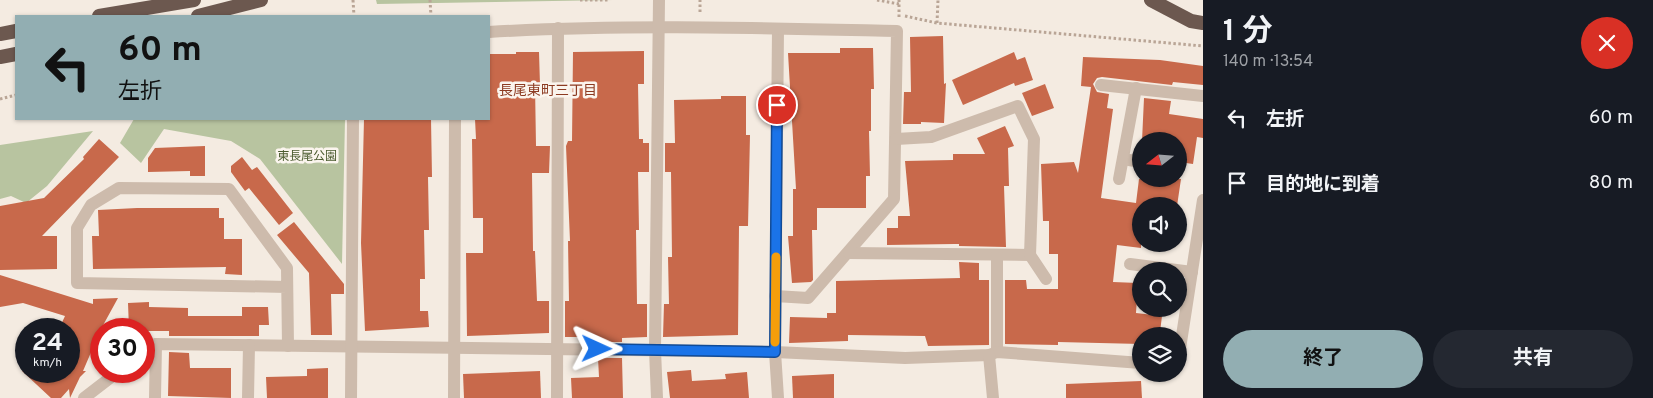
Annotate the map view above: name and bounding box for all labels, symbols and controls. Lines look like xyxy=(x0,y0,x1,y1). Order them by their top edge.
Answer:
text: 1 分 xyxy=(1223,14,1273,51)
button: close xyxy=(1581,17,1633,69)
text: 60 m xyxy=(118,29,202,73)
icon: left xyxy=(35,35,100,100)
text: 140 m · 13:54 xyxy=(1223,52,1313,72)
text: 左折 xyxy=(118,79,162,106)
district label: 長尾東町三丁目 xyxy=(499,83,597,100)
pin xyxy=(756,84,798,126)
icon: arrive xyxy=(763,91,791,119)
icon: left xyxy=(1223,104,1251,132)
text: 60 m xyxy=(1589,106,1633,130)
text: 左折 xyxy=(1266,108,1304,132)
north arrow xyxy=(1132,132,1188,188)
map controls xyxy=(1132,132,1187,382)
park label: 東長尾公園 xyxy=(277,149,337,165)
icon: arrive xyxy=(1223,169,1251,197)
text: 80 m xyxy=(1589,171,1633,195)
text: 目的地に到着 xyxy=(1266,173,1380,197)
button: sound xyxy=(1132,197,1187,252)
button: search xyxy=(1132,262,1187,317)
speed limit sign: 30 xyxy=(90,318,155,383)
position arrow xyxy=(570,322,622,374)
button: layers xyxy=(1132,327,1187,382)
text: 24 xyxy=(32,328,63,360)
button: 終了 xyxy=(1223,330,1423,388)
button: 共有 xyxy=(1433,330,1633,388)
text: km/h xyxy=(33,355,62,371)

